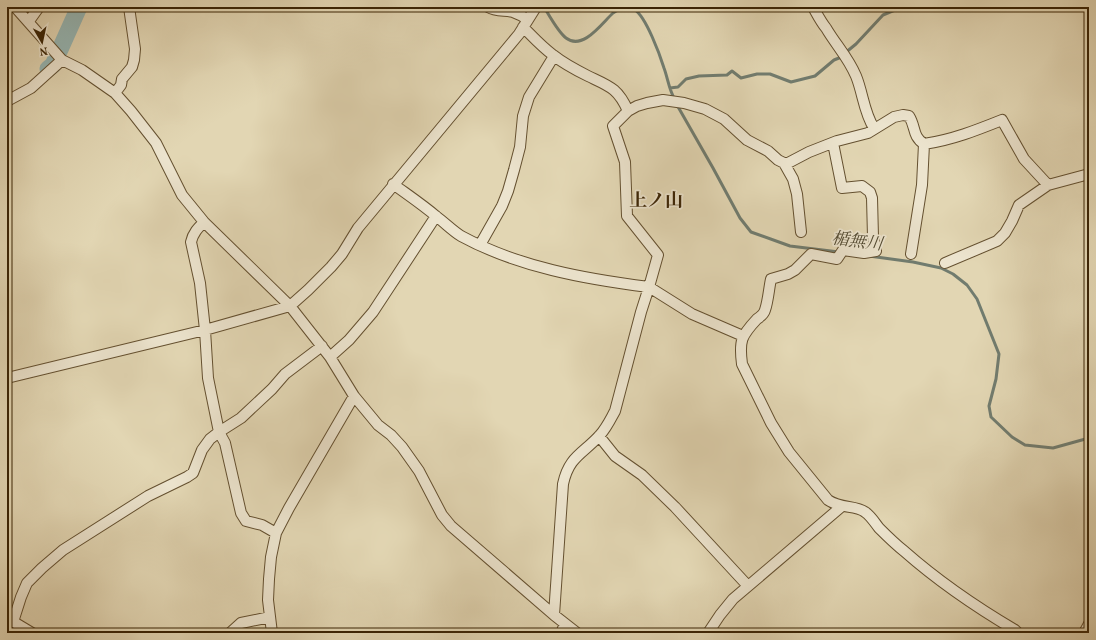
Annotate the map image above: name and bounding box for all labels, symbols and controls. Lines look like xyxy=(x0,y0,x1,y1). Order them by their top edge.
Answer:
north arrow xyxy=(22,22,62,62)
text: N xyxy=(38,42,48,58)
district label: 上ノ山 xyxy=(629,189,683,214)
water label: 楯無川 xyxy=(830,227,886,257)

